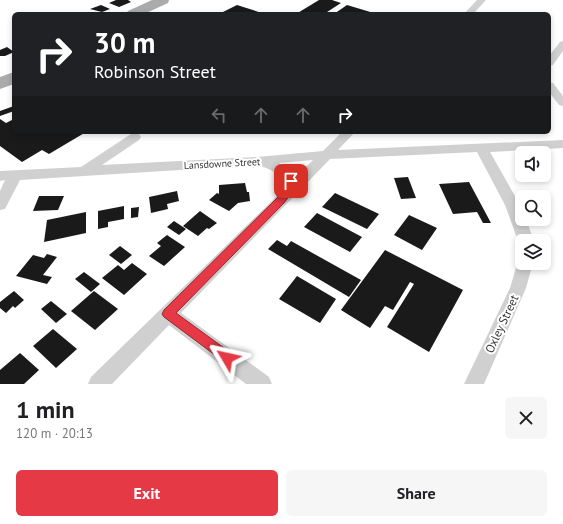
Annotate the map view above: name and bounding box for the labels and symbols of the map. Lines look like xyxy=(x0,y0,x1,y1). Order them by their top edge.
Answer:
street label: Lansdowne Street xyxy=(184,155,261,172)
pin xyxy=(274,164,308,198)
street label: Oxley Street xyxy=(482,292,522,355)
position arrow xyxy=(206,337,248,379)

